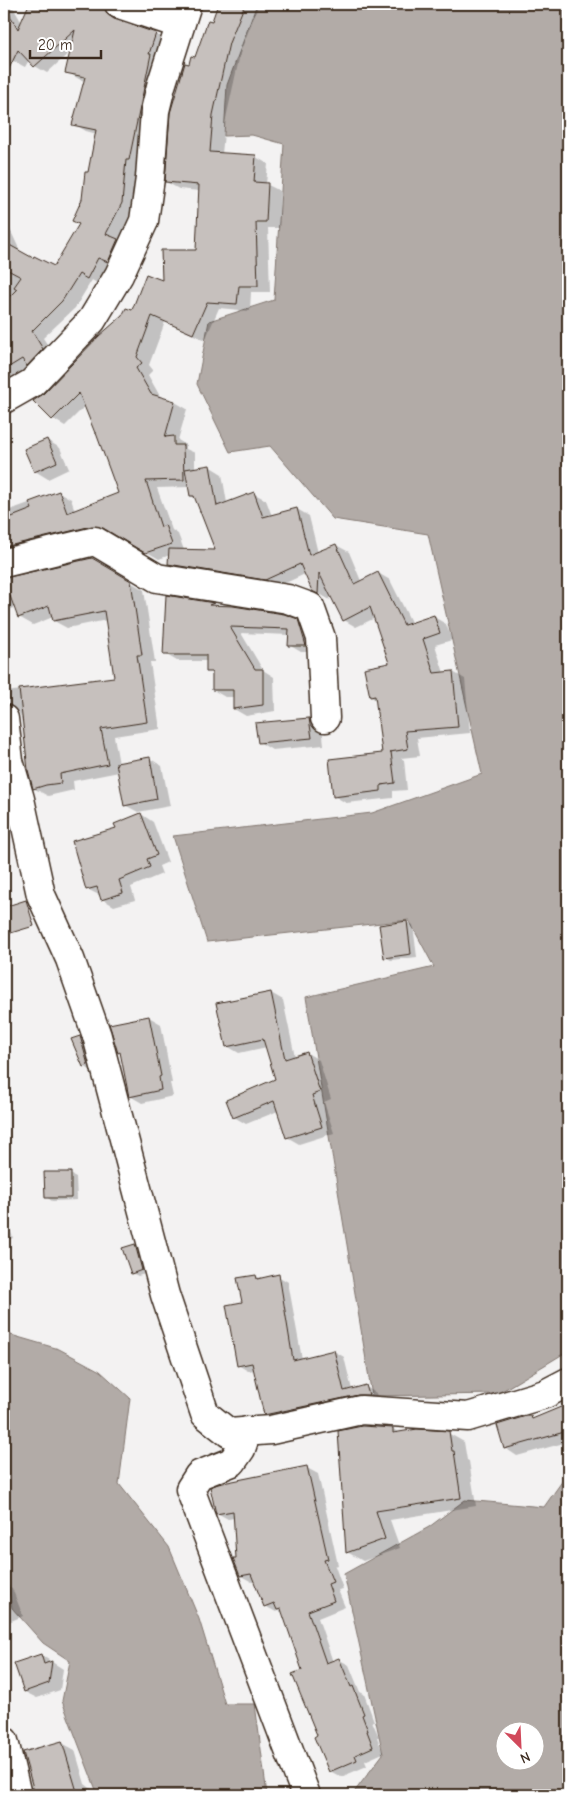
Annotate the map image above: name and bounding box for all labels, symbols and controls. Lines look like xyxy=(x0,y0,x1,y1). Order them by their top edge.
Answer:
scale bar xyxy=(30,28,101,60)
text: 20 m xyxy=(38,36,72,54)
north arrow xyxy=(494,1722,544,1772)
text: N xyxy=(517,1748,533,1767)

